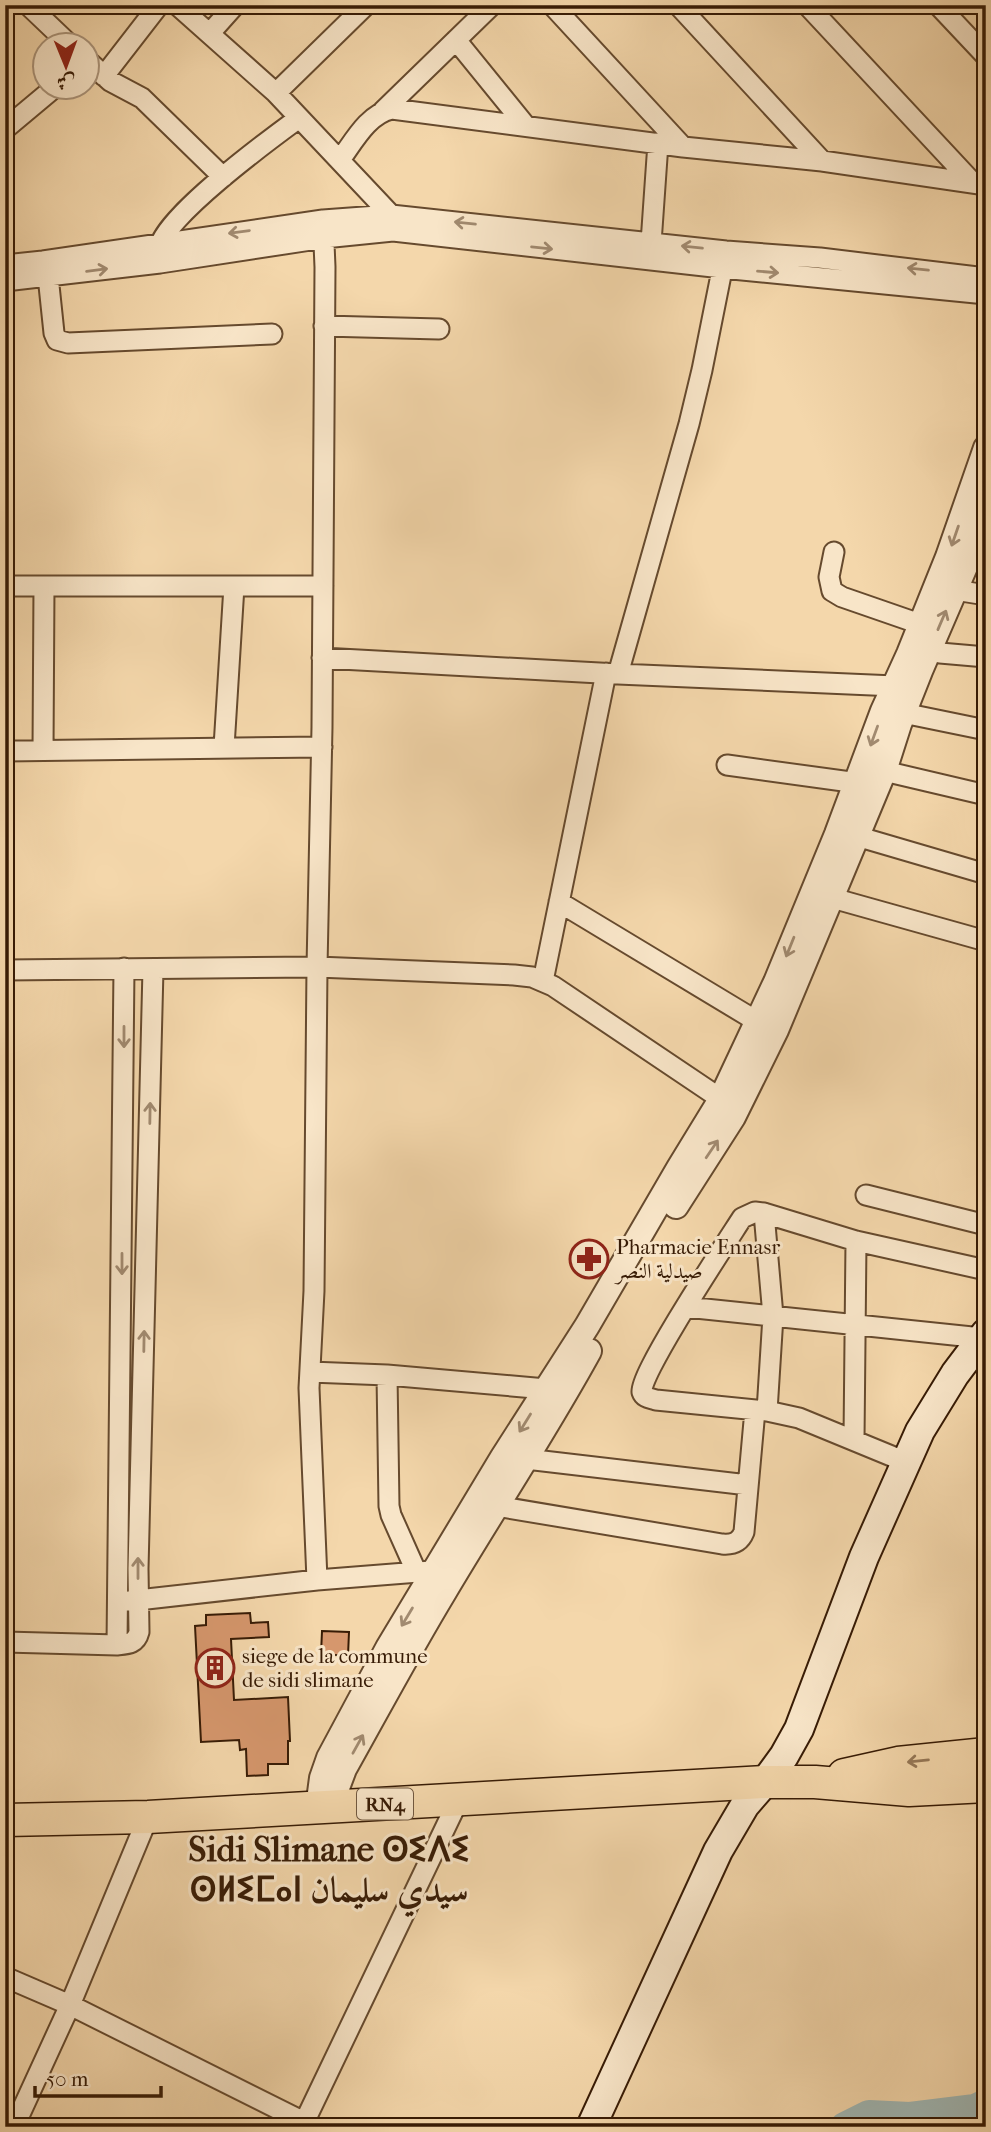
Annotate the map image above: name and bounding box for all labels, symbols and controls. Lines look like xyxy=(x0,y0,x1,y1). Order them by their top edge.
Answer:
north arrow xyxy=(32,32,102,102)
text: ش xyxy=(57,71,76,93)
one-way arrow xyxy=(455,216,477,229)
one-way arrow xyxy=(229,226,251,239)
one-way arrow xyxy=(530,241,553,254)
one-way arrow xyxy=(681,241,703,254)
one-way arrow xyxy=(85,263,108,276)
one-way arrow xyxy=(907,263,930,276)
one-way arrow xyxy=(756,266,779,279)
one-way arrow xyxy=(948,524,960,546)
one-way arrow xyxy=(937,610,950,631)
one-way arrow xyxy=(867,724,879,746)
one-way arrow xyxy=(783,936,796,957)
one-way arrow xyxy=(117,1025,131,1048)
one-way arrow xyxy=(143,1102,156,1125)
one-way arrow xyxy=(705,1140,720,1159)
place label: Pharmacie Ennasr صيدلية النصر xyxy=(614,1235,780,1285)
pharmacy icon: Pharmacie Ennasr صيدلية النصر xyxy=(568,1238,610,1280)
one-way arrow xyxy=(115,1252,129,1275)
one-way arrow xyxy=(137,1329,151,1352)
one-way arrow xyxy=(517,1412,531,1432)
one-way arrow xyxy=(131,1557,145,1580)
one-way arrow xyxy=(399,1607,413,1627)
place label: siege de la commune de sidi slimane xyxy=(242,1644,428,1692)
building icon: siege de la commune de sidi slimane xyxy=(194,1647,236,1689)
one-way arrow xyxy=(352,1734,365,1755)
one-way arrow xyxy=(907,1754,930,1767)
road number: RN4 xyxy=(357,1788,413,1820)
district label: Sidi Slimane ⵙⵉⴷⵉ ⵙⵍⵉⵎⴰⵏ سيدي سليمان xyxy=(188,1829,470,1918)
scale bar xyxy=(35,2055,161,2099)
text: 50 m xyxy=(46,2067,89,2091)

